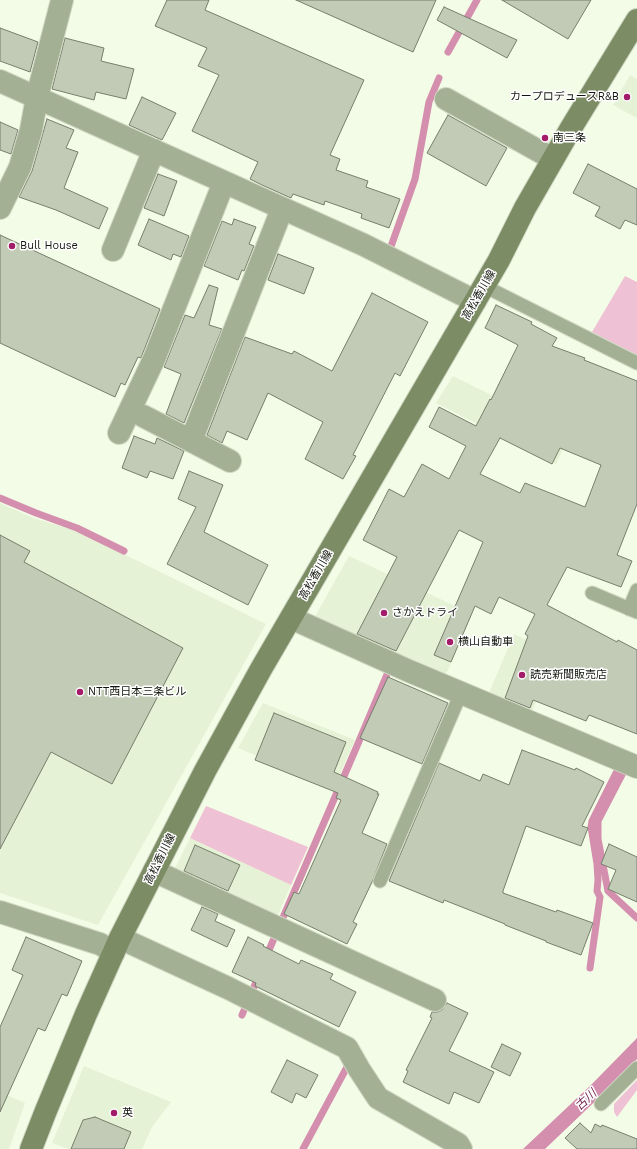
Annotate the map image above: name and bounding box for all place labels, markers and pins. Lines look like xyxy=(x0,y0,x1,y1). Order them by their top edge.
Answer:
place label: カープロデュースR&B xyxy=(510,90,619,104)
marker: カープロデュースR&B xyxy=(622,92,632,102)
place label: 南三条 xyxy=(553,131,586,145)
marker: 南三条 xyxy=(540,133,550,143)
place label: Bull House xyxy=(20,239,78,253)
marker: Bull House xyxy=(7,241,17,251)
place label: さかえドライ xyxy=(392,606,458,620)
marker: さかえドライ xyxy=(379,608,389,618)
place label: 横山自動車 xyxy=(458,635,513,649)
marker: 横山自動車 xyxy=(445,637,455,647)
place label: 読売新聞販売店 xyxy=(530,668,607,682)
marker: 読売新聞販売店 xyxy=(517,670,527,680)
place label: NTT西日本三条ビル xyxy=(88,685,186,699)
marker: NTT西日本三条ビル xyxy=(75,687,85,697)
place label: 英 xyxy=(122,1106,133,1120)
marker: 英 xyxy=(109,1108,119,1118)

